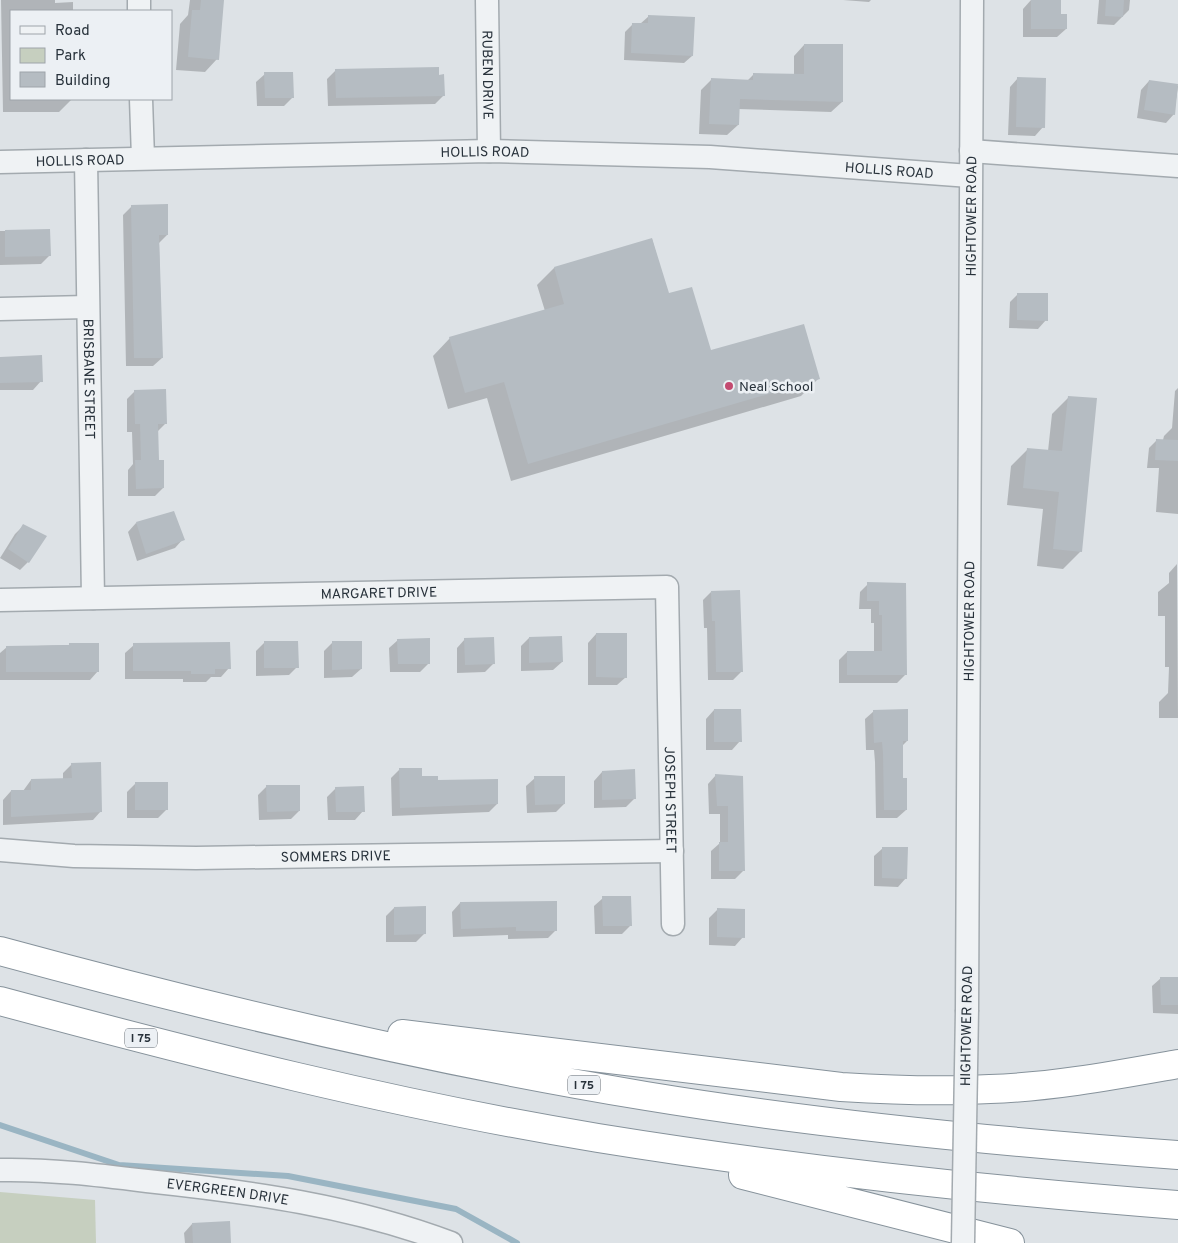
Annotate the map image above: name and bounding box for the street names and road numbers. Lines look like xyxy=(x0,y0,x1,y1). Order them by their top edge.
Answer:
street label: RUBEN DRIVE xyxy=(477,30,496,120)
street label: HOLLIS ROAD xyxy=(440,144,530,162)
street label: HOLLIS ROAD xyxy=(35,152,125,171)
street label: HIGHTOWER ROAD xyxy=(964,156,981,276)
street label: HOLLIS ROAD xyxy=(844,160,934,183)
street label: BRISBANE STREET xyxy=(79,318,97,439)
street label: HIGHTOWER ROAD xyxy=(962,561,979,681)
street label: MARGARET DRIVE xyxy=(321,584,437,604)
street label: JOSEPH STREET xyxy=(660,746,679,853)
street label: SOMMERS DRIVE xyxy=(281,848,391,867)
street label: HIGHTOWER ROAD xyxy=(958,966,977,1086)
road number: I 75 xyxy=(125,1028,157,1048)
road number: I 75 xyxy=(568,1076,600,1094)
street label: EVERGREEN DRIVE xyxy=(166,1176,290,1210)

